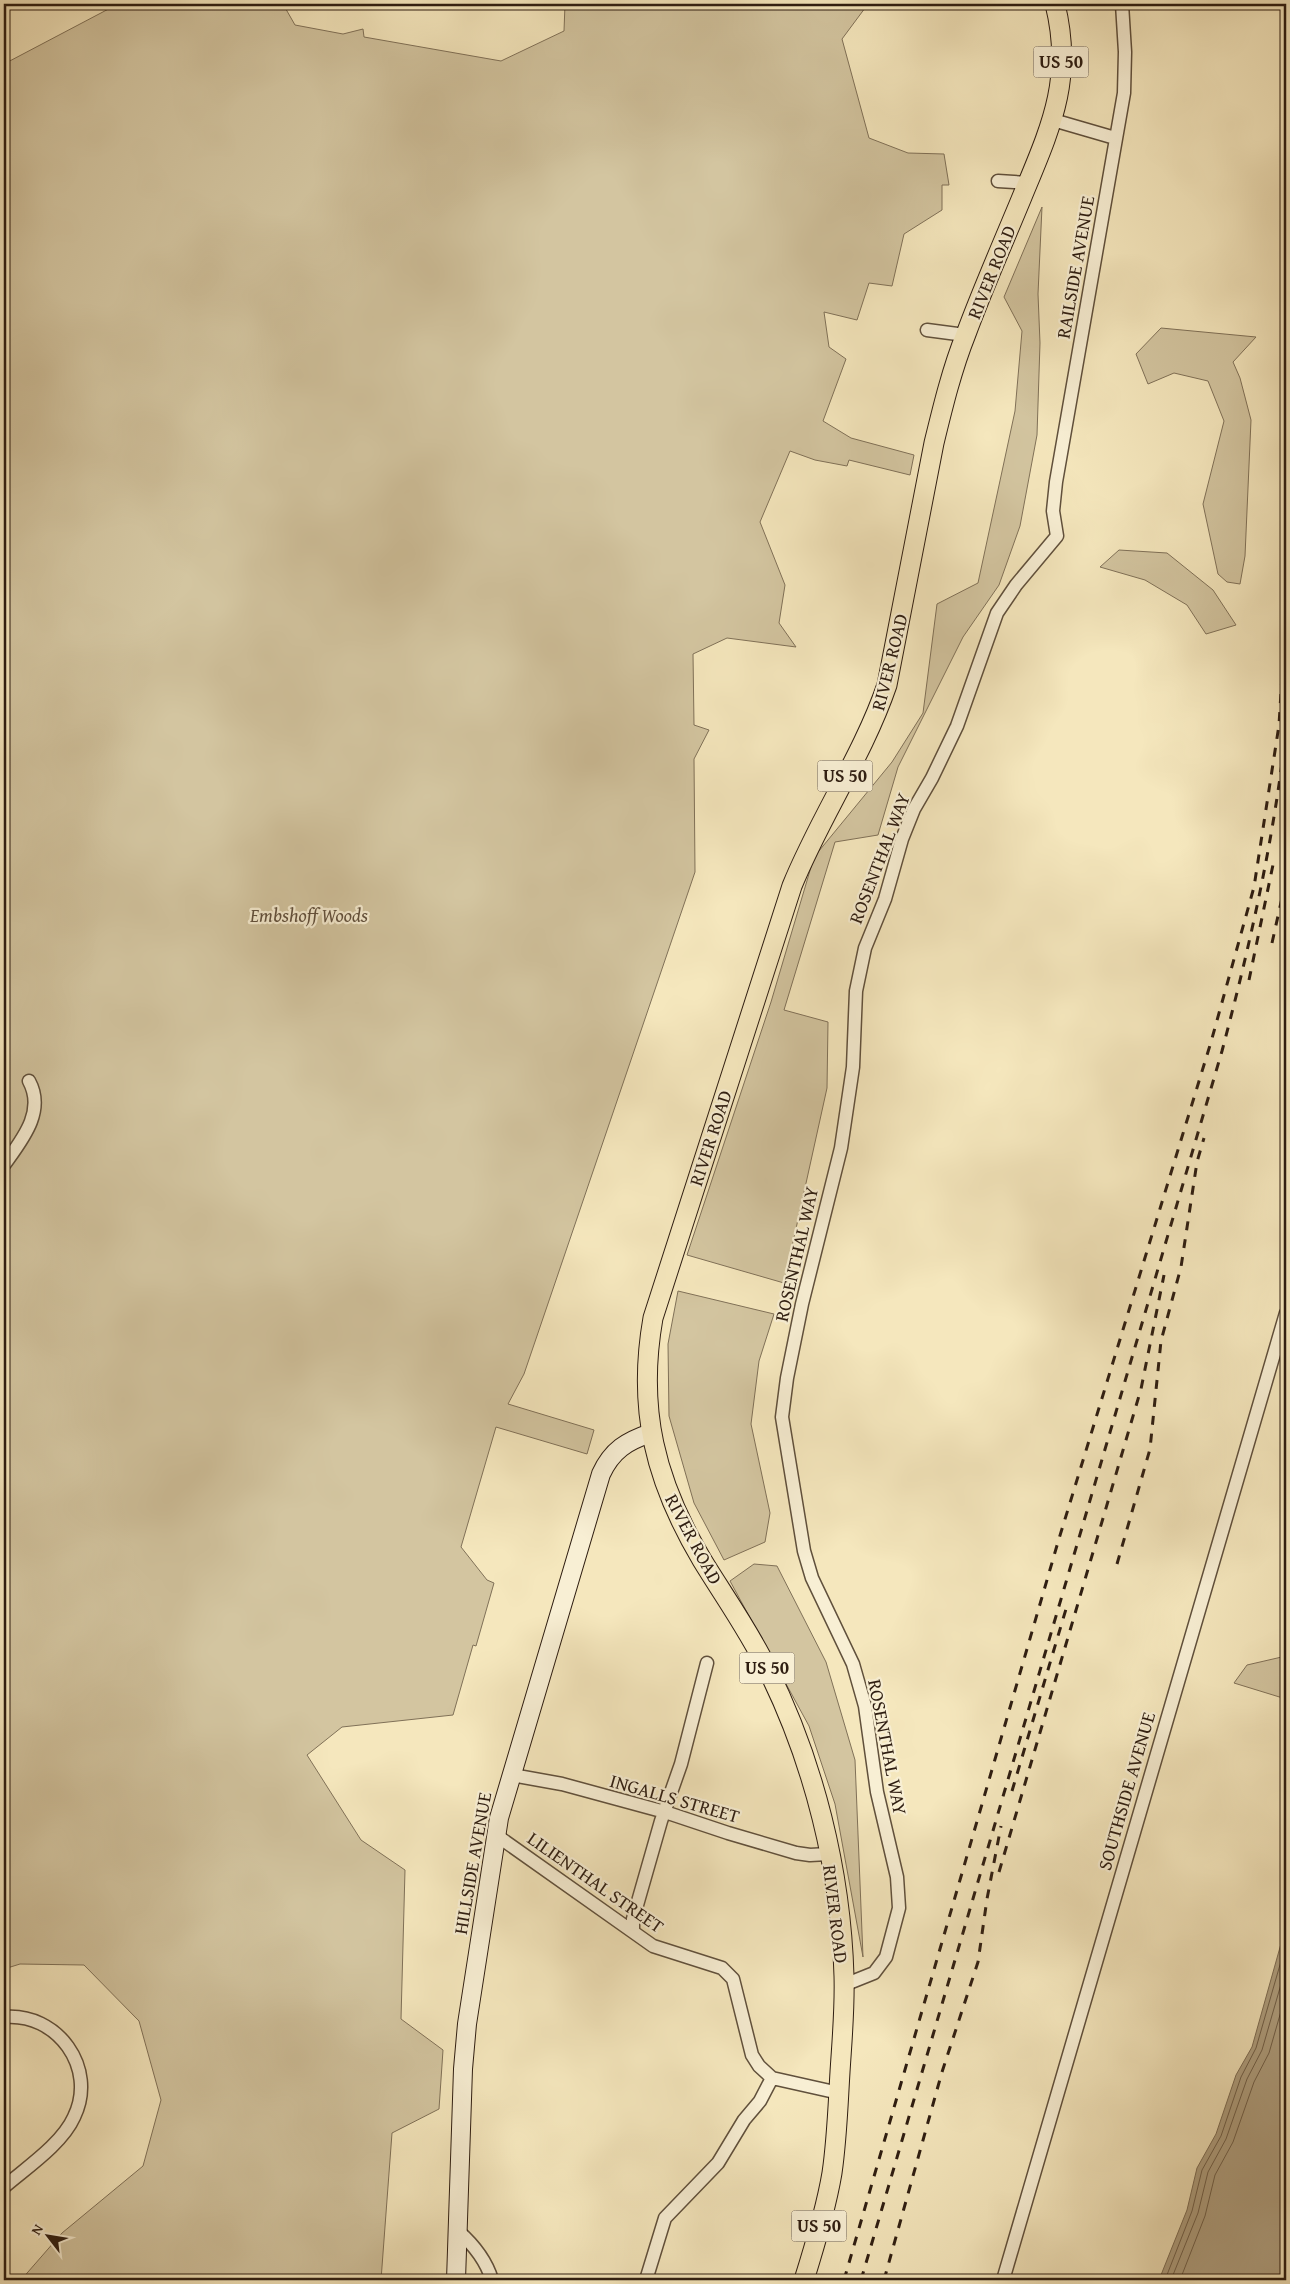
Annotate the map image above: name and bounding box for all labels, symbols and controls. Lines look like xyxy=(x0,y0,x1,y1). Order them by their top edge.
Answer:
road number: US 50 xyxy=(1034,46,1088,78)
street label: RAILSIDE AVENUE xyxy=(1049,193,1101,341)
street label: RIVER ROAD xyxy=(959,221,1023,323)
street label: RIVER ROAD xyxy=(863,611,915,713)
road number: US 50 xyxy=(818,760,872,791)
street label: ROSENTHAL WAY xyxy=(841,788,917,927)
park label: Embshoff Woods xyxy=(249,901,368,929)
street label: RIVER ROAD xyxy=(681,1087,739,1189)
street label: ROSENTHAL WAY xyxy=(767,1183,825,1324)
street label: RIVER ROAD xyxy=(658,1489,730,1589)
road number: US 50 xyxy=(740,1652,794,1684)
street label: ROSENTHAL WAY xyxy=(861,1677,915,1818)
street label: SOUTHSIDE AVENUE xyxy=(1090,1708,1162,1874)
street label: INGALLS STREET xyxy=(607,1766,743,1830)
street label: HILLSIDE AVENUE xyxy=(446,1789,498,1936)
street label: LILIENTHAL STREET xyxy=(522,1824,670,1940)
street label: RIVER ROAD xyxy=(816,1863,856,1965)
road number: US 50 xyxy=(792,2210,846,2242)
north arrow xyxy=(22,2212,72,2262)
text: N xyxy=(26,2220,48,2238)

